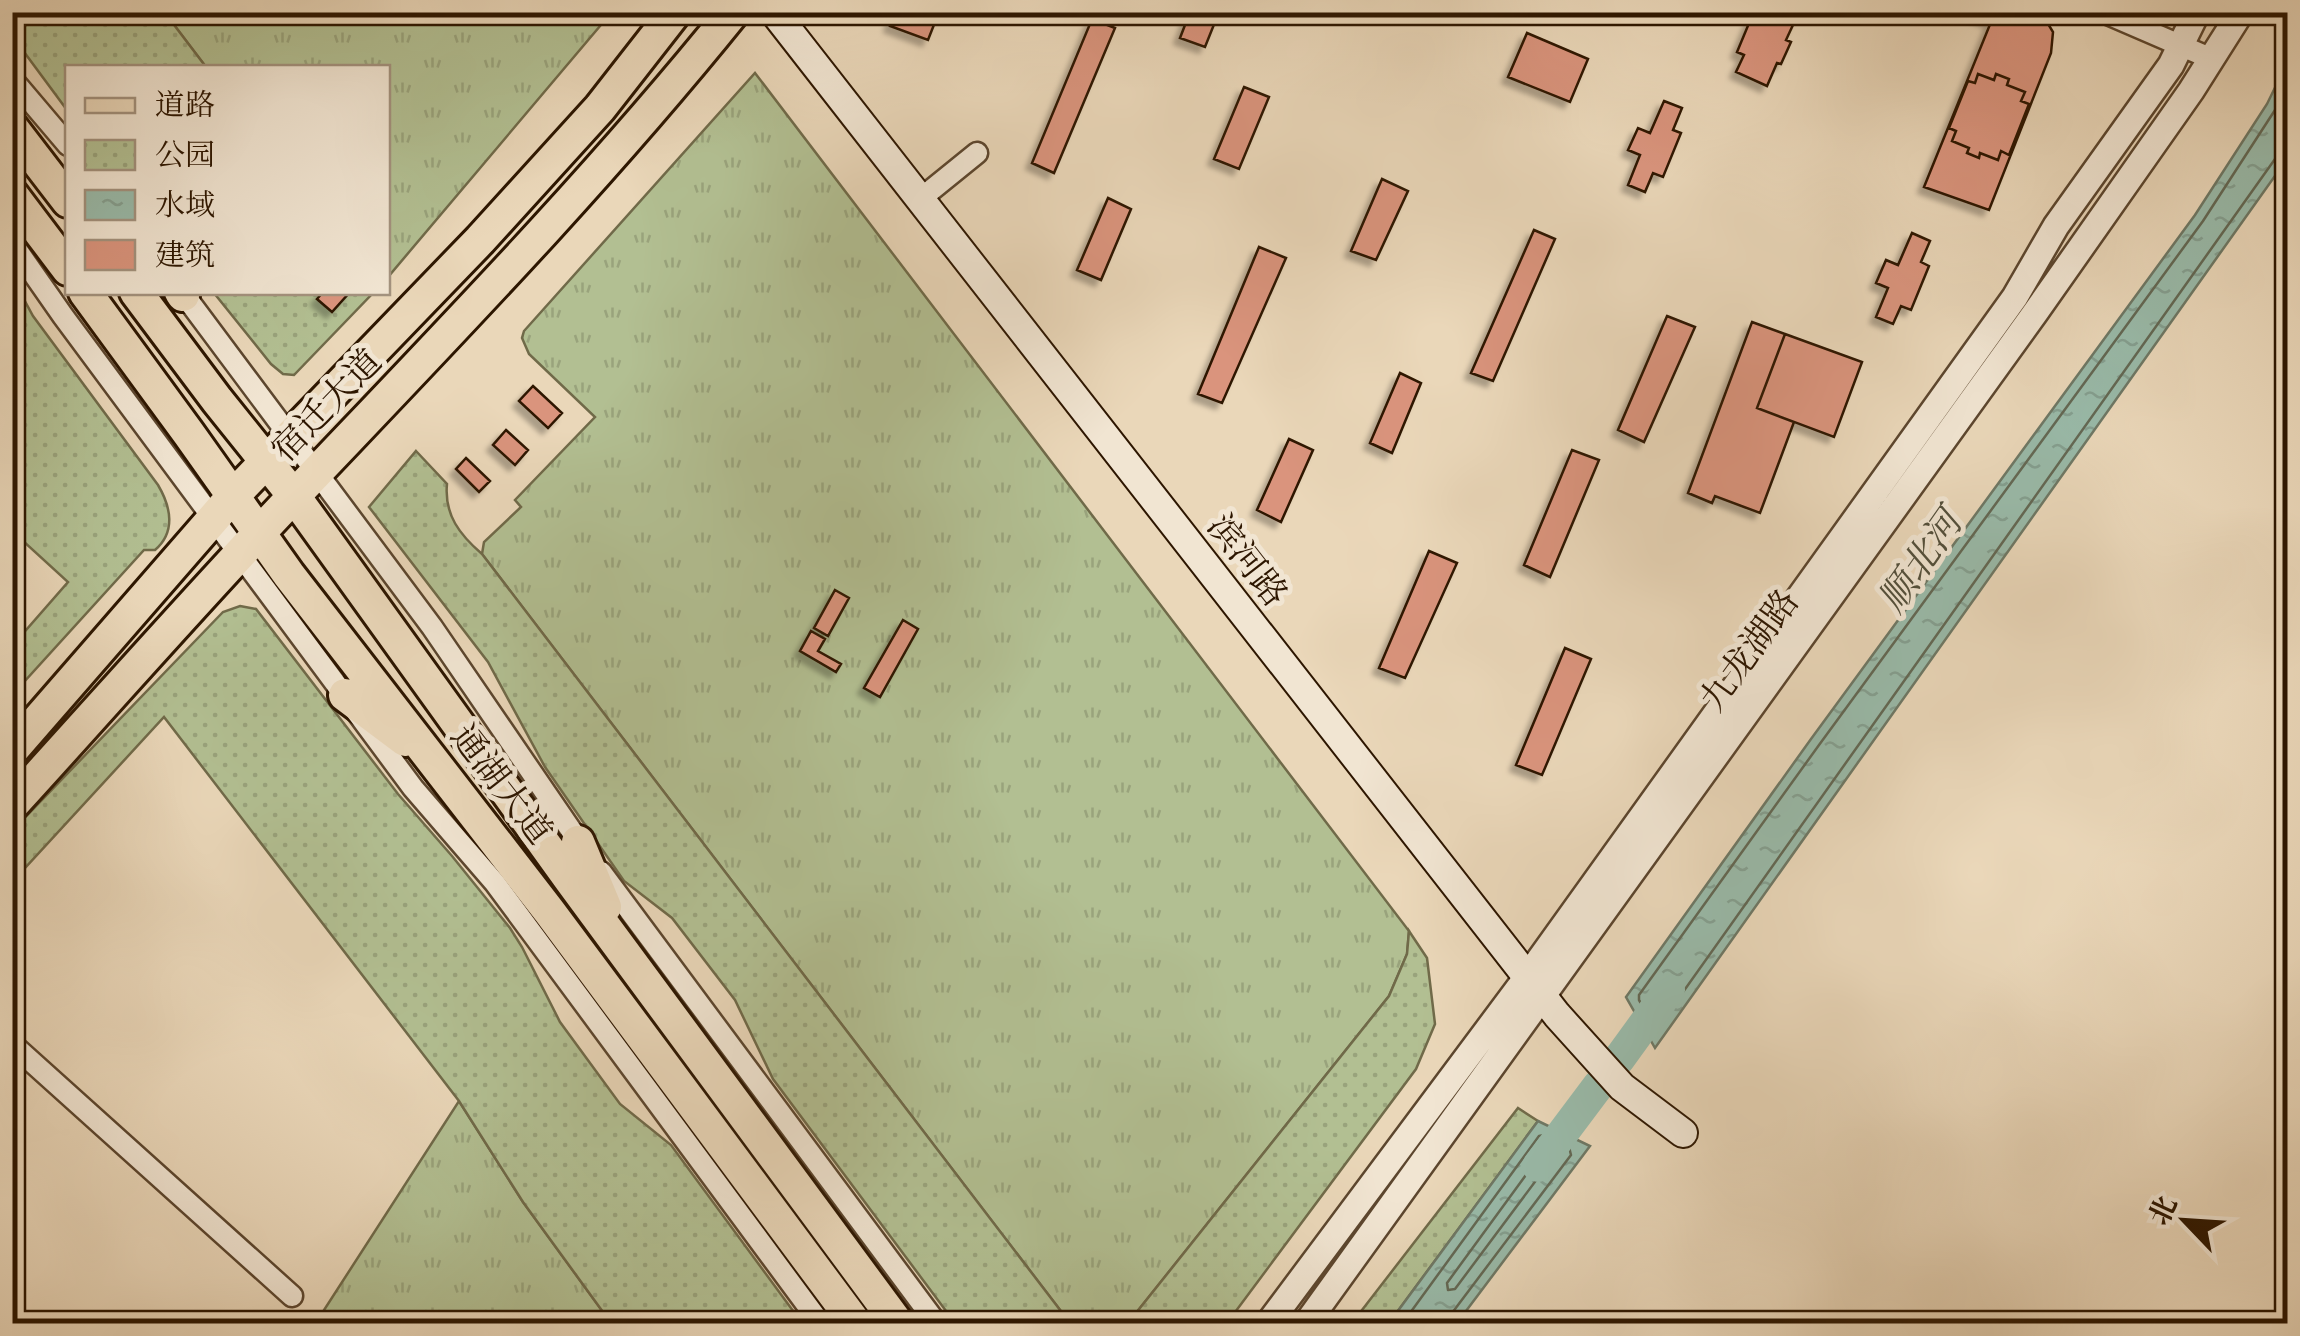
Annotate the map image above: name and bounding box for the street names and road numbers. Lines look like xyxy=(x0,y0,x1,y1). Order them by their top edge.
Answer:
street label: 宿迁大道 xyxy=(260,338,392,472)
street label: 滨河路 xyxy=(1197,504,1299,616)
street label: 九龙湖路 xyxy=(1688,579,1810,721)
street label: 通湖大道 xyxy=(440,714,564,854)

